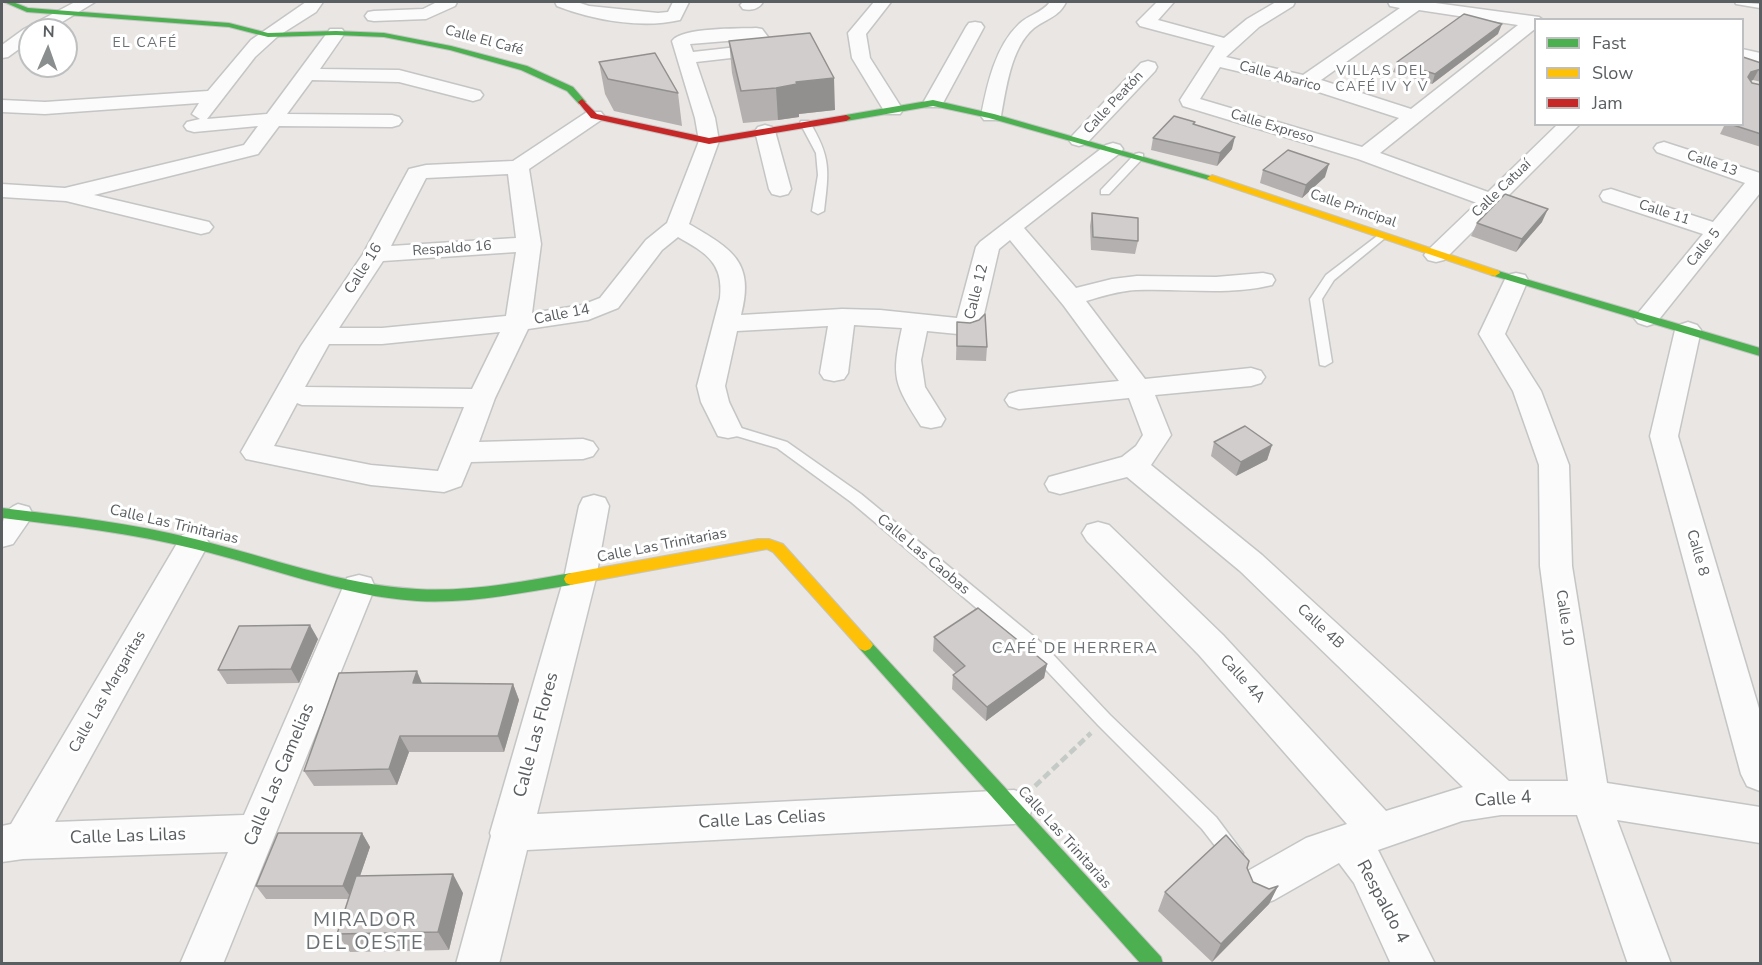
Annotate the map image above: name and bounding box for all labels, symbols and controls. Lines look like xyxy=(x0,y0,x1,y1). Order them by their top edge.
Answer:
north arrow xyxy=(18,18,78,78)
legend xyxy=(1534,18,1744,126)
text: N xyxy=(42,21,55,43)
street label: Calle El Café xyxy=(443,22,525,60)
text: Fast xyxy=(1592,31,1626,55)
district label: EL CAFÉ xyxy=(112,36,178,52)
street label: Calle Abarico xyxy=(1237,58,1323,96)
text: Slow xyxy=(1592,61,1633,85)
district label: VILLAS DEL CAFÉ IV Y V xyxy=(1335,64,1429,96)
street label: Calle Peatón xyxy=(1081,68,1147,138)
text: Jam xyxy=(1592,91,1623,115)
street label: Calle Expreso xyxy=(1228,106,1316,148)
street label: Calle 13 xyxy=(1684,147,1740,181)
street label: Calle Catuaí xyxy=(1469,157,1535,221)
street label: Calle Principal xyxy=(1308,186,1398,232)
street label: Calle 11 xyxy=(1636,197,1692,229)
street label: Calle 5 xyxy=(1684,226,1724,270)
street label: Respaldo 16 xyxy=(412,238,492,260)
street label: Calle 16 xyxy=(341,240,387,298)
street label: Calle 12 xyxy=(961,262,993,322)
street label: Calle 14 xyxy=(533,301,591,329)
street label: Calle Las Trinitarias xyxy=(108,501,240,549)
street label: Calle Las Caobas xyxy=(873,511,973,599)
street label: Calle Las Trinitarias xyxy=(596,525,728,567)
street label: Calle 8 xyxy=(1682,528,1712,578)
street label: Calle 10 xyxy=(1551,589,1577,647)
street label: Calle 4B xyxy=(1293,601,1347,653)
street label: Calle Las Margaritas xyxy=(66,628,150,756)
district label: CAFÉ DE HERRERA xyxy=(992,639,1158,659)
street label: Calle 4A xyxy=(1216,651,1268,707)
street label: Calle Las Flores xyxy=(510,670,564,800)
street label: Calle Las Camelias xyxy=(240,700,320,850)
street label: Calle Las Trinitarias xyxy=(1013,783,1115,893)
street label: Calle 4 xyxy=(1474,787,1532,813)
street label: Calle Las Celias xyxy=(698,806,826,834)
street label: Calle Las Lilas xyxy=(70,824,186,850)
street label: Respaldo 4 xyxy=(1351,857,1413,947)
district label: MIRADOR DEL OESTE xyxy=(306,909,424,956)

